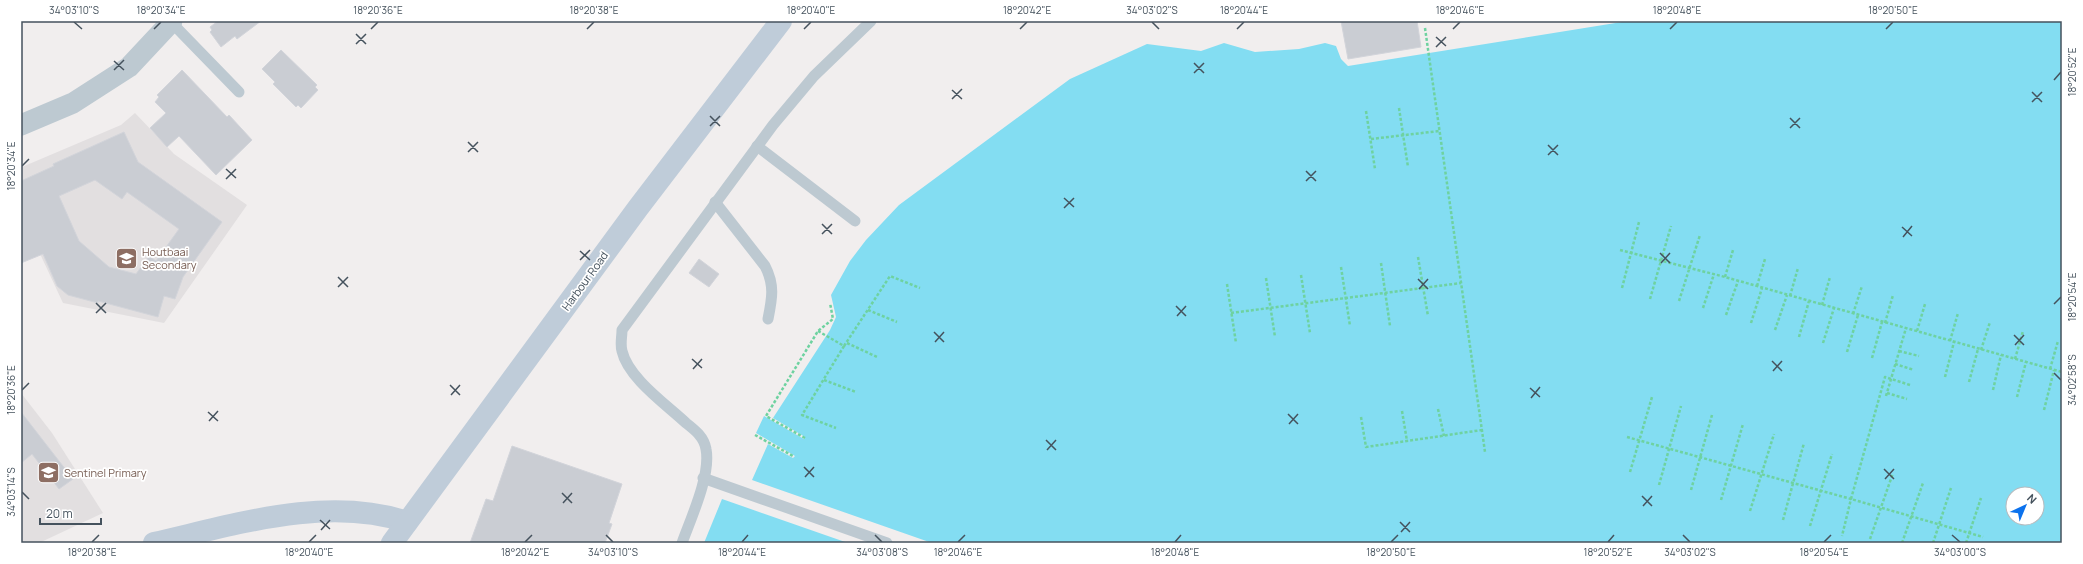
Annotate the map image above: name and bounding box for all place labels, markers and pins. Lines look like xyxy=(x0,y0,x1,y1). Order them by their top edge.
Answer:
place label: Houtbaai Secondary xyxy=(142,244,197,272)
school or university icon: Houtbaai Secondary xyxy=(113,245,139,271)
school or university icon: Sentinel Primary xyxy=(36,460,62,486)
place label: Sentinel Primary xyxy=(64,465,147,480)

